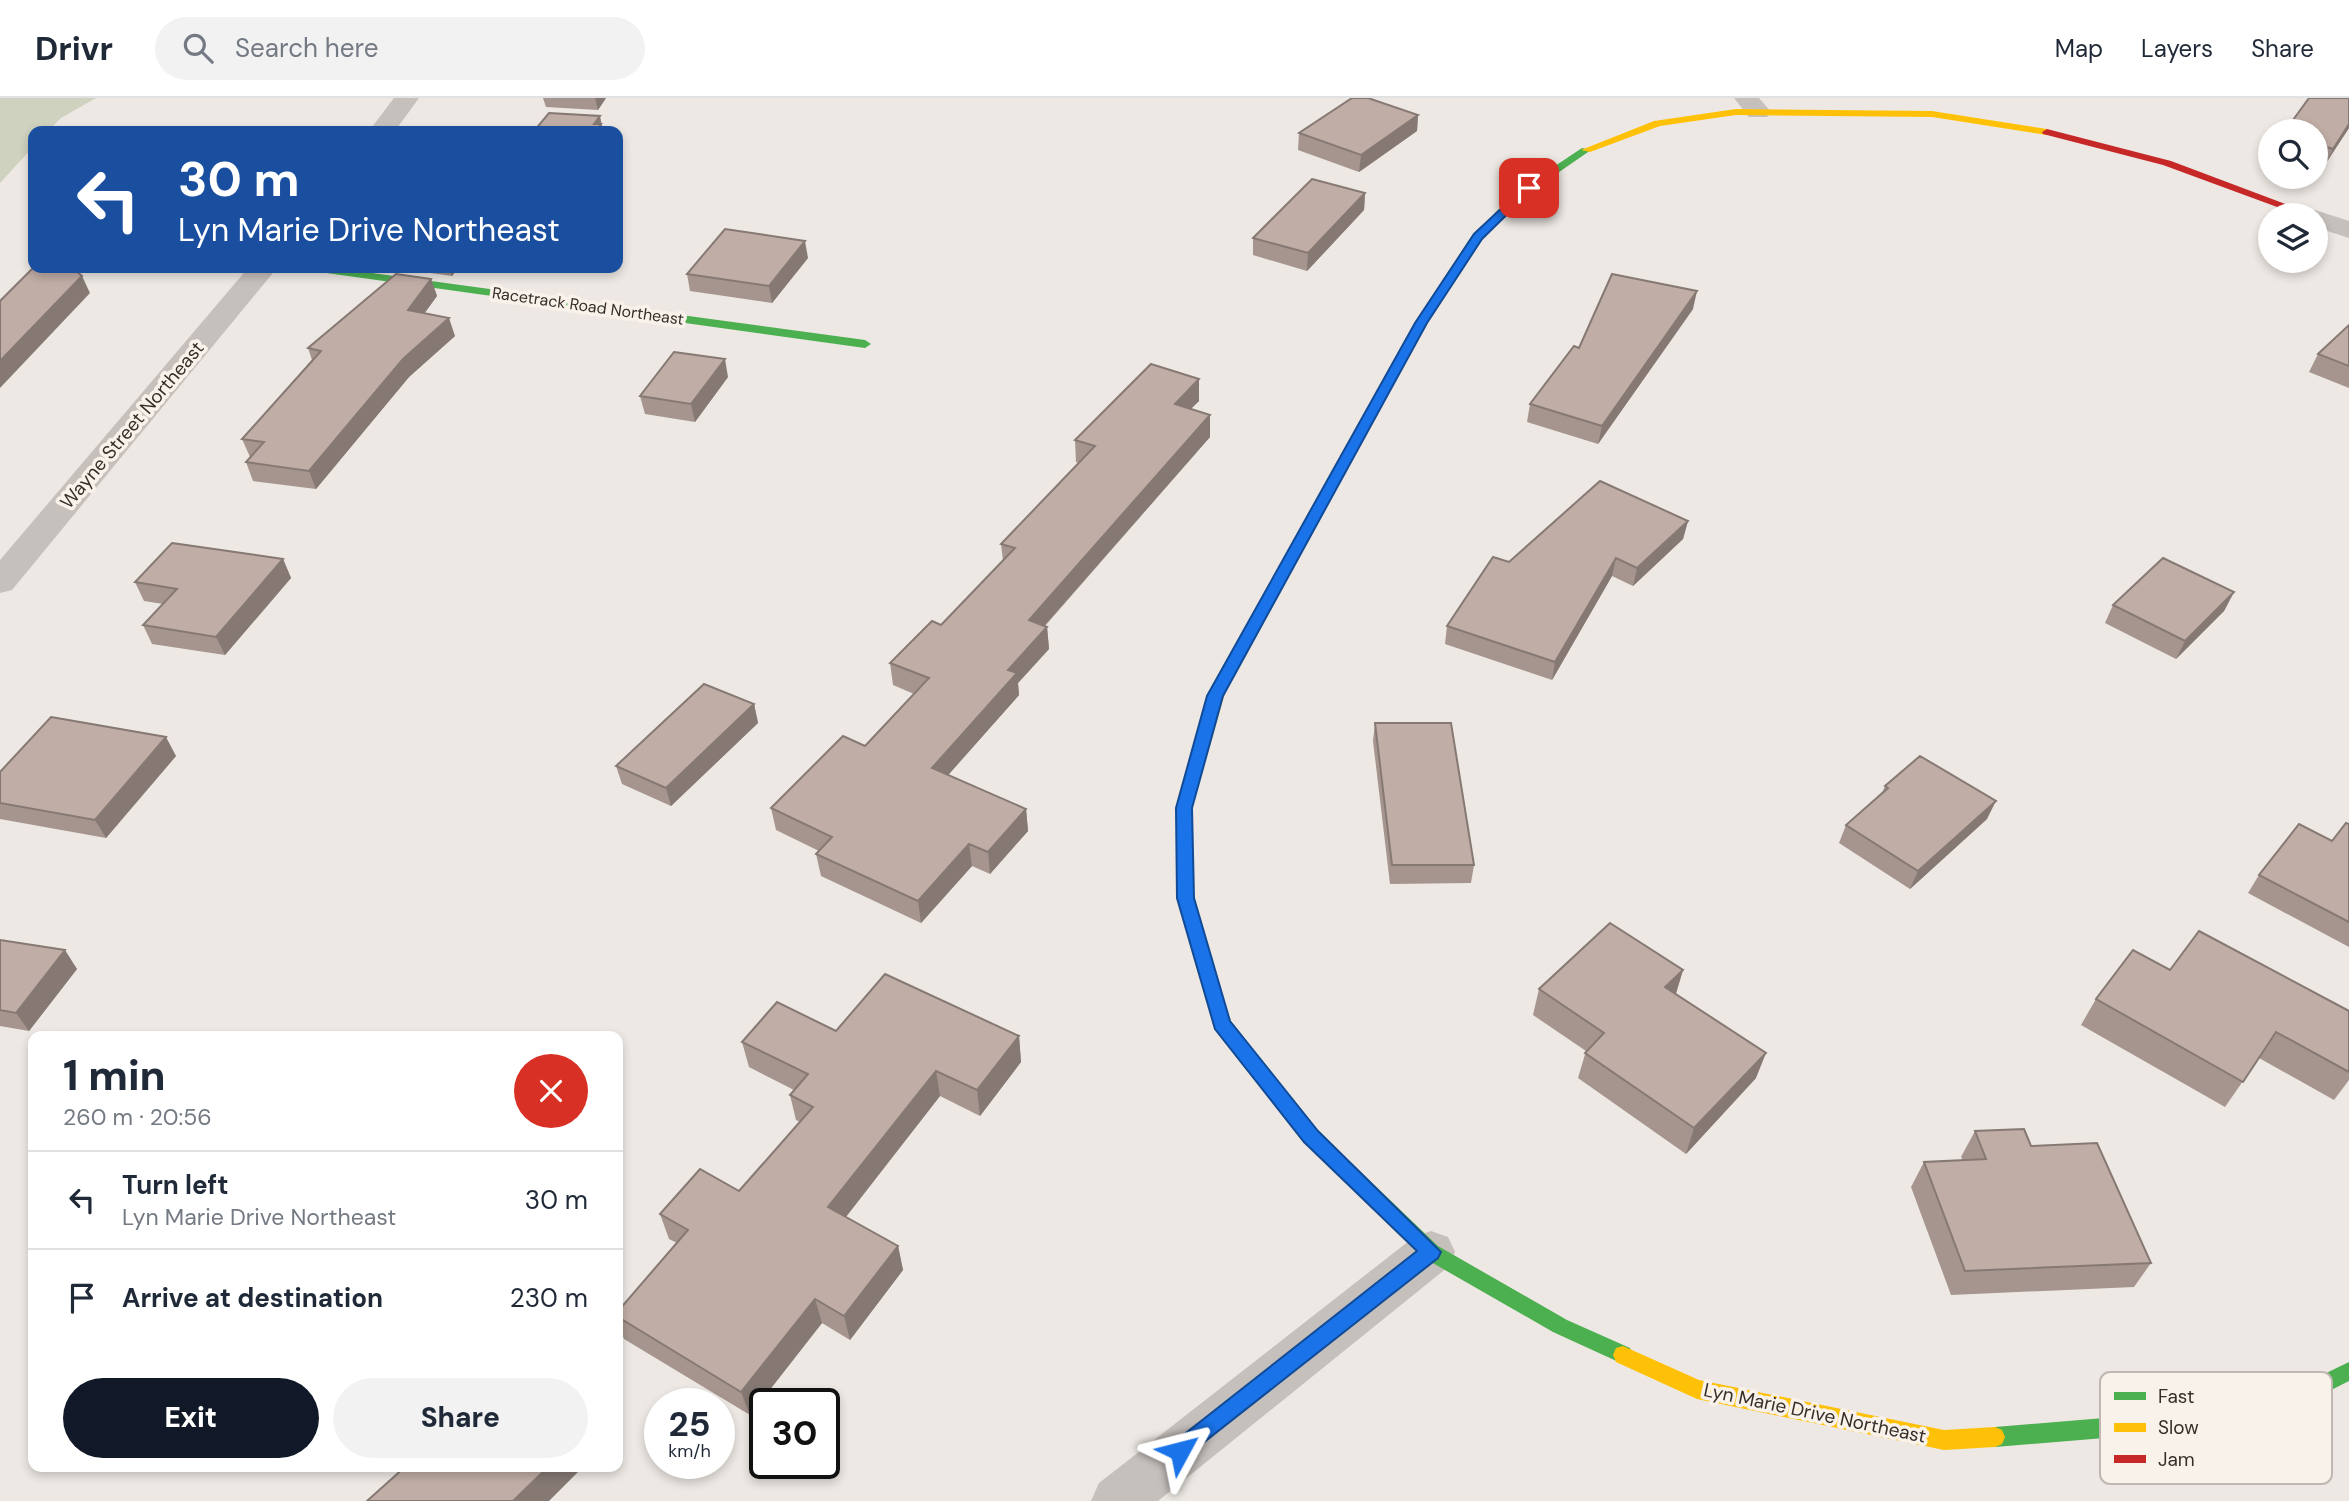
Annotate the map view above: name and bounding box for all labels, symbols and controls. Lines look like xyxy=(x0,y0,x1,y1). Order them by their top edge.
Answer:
search box xyxy=(155,17,645,80)
text: Drivr xyxy=(35,27,113,70)
icon: search xyxy=(179,29,217,67)
text: Search here xyxy=(235,31,378,65)
text: Map xyxy=(2055,33,2103,64)
text: Layers xyxy=(2141,33,2213,64)
text: Share xyxy=(2251,33,2314,64)
map controls xyxy=(2258,119,2328,273)
button: search xyxy=(2258,119,2328,189)
text: 30 m xyxy=(178,147,300,211)
icon: left xyxy=(63,154,154,245)
pin xyxy=(1499,158,1559,218)
icon: arrive xyxy=(1510,169,1548,207)
button: layers xyxy=(2258,203,2328,273)
text: Lyn Marie Drive Northeast xyxy=(178,209,560,251)
street label: Racetrack Road Northeast xyxy=(491,282,685,330)
street label: Wayne Street Northeast xyxy=(55,336,209,514)
text: 1 min xyxy=(63,1048,166,1103)
button: close xyxy=(514,1054,588,1128)
text: 260 m · 20:56 xyxy=(63,1102,212,1132)
text: Turn left xyxy=(122,1168,229,1202)
icon: left xyxy=(63,1181,101,1219)
text: 30 m xyxy=(525,1183,588,1217)
text: Lyn Marie Drive Northeast xyxy=(122,1202,396,1232)
icon: arrive xyxy=(63,1279,101,1317)
text: Arrive at destination xyxy=(122,1281,383,1315)
text: 230 m xyxy=(510,1281,588,1315)
legend xyxy=(2100,1372,2332,1484)
street label: Lyn Marie Drive Northeast xyxy=(1702,1377,1928,1449)
button: Exit xyxy=(63,1378,319,1458)
button: Share xyxy=(333,1378,588,1458)
text: Fast xyxy=(2158,1384,2194,1409)
speed limit sign: 30 xyxy=(749,1388,840,1479)
text: 25 xyxy=(669,1401,710,1447)
position arrow xyxy=(1143,1414,1217,1488)
text: Slow xyxy=(2158,1415,2199,1440)
text: km/h xyxy=(668,1439,711,1463)
text: Jam xyxy=(2158,1447,2195,1472)

